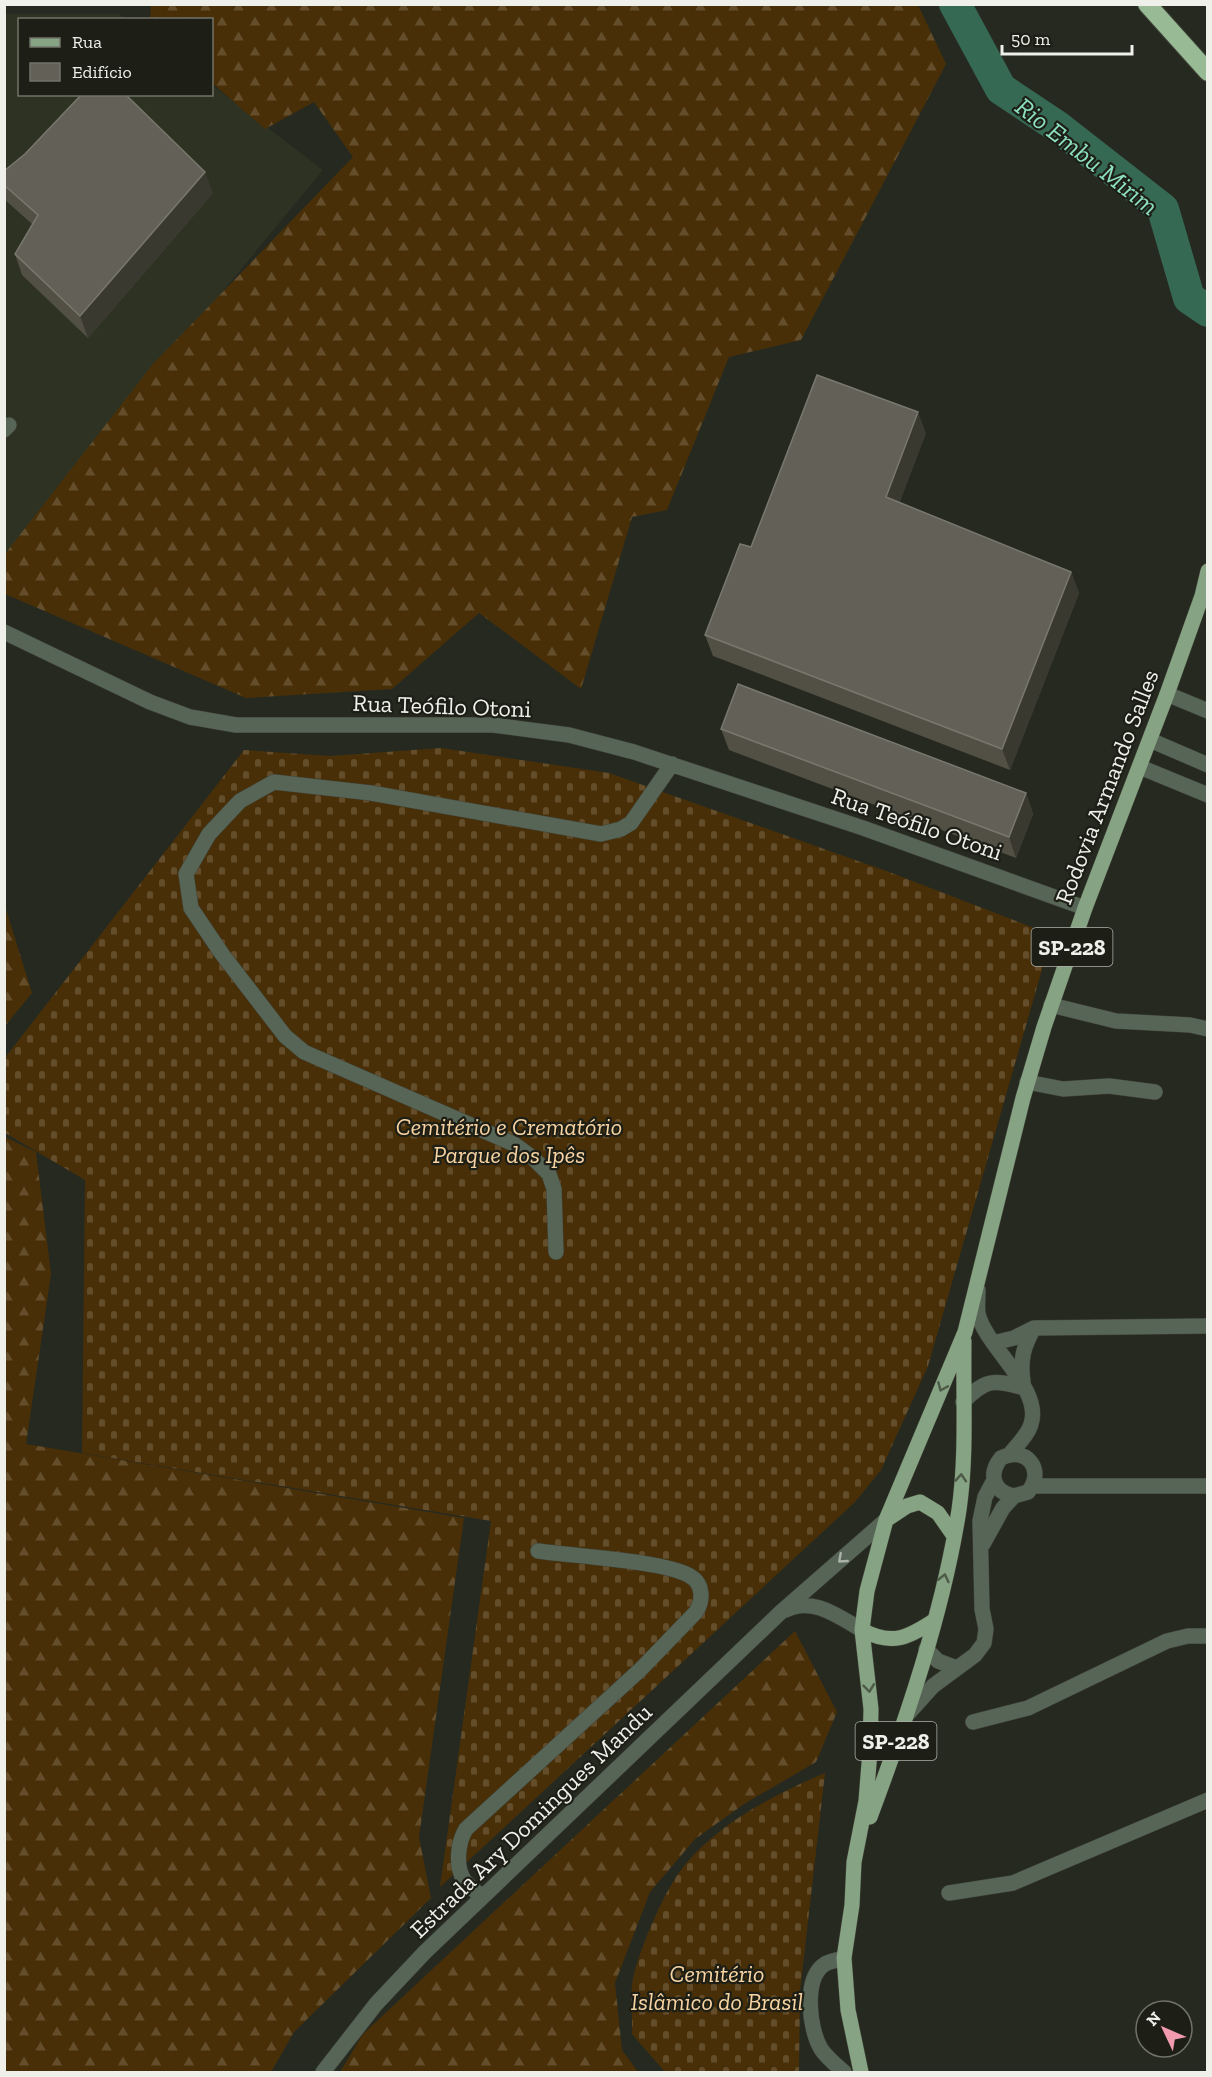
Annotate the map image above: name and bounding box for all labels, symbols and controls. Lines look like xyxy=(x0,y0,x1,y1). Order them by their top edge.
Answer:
legend xyxy=(18,18,213,96)
scale bar xyxy=(1002,18,1132,56)
text: 50 m xyxy=(1011,28,1051,50)
text: Rua xyxy=(72,31,102,53)
text: Edifício xyxy=(72,61,132,83)
water label: Rio Embu Mirim xyxy=(1009,90,1165,222)
street label: Rodovia Armando Salles xyxy=(1048,666,1165,908)
street label: Rua Teófilo Otoni xyxy=(352,688,532,723)
street label: Rua Teófilo Otoni xyxy=(828,781,1007,866)
road number: SP-228 xyxy=(1032,928,1112,966)
park label: Cemitério e Crematório Parque dos Ipês xyxy=(396,1112,622,1169)
one-way arrow xyxy=(937,1380,949,1391)
one-way arrow xyxy=(954,1473,967,1483)
one-way arrow xyxy=(838,1552,849,1563)
one-way arrow xyxy=(937,1573,950,1583)
one-way arrow xyxy=(862,1683,875,1692)
street label: Estrada Ary Domingues Mandu xyxy=(404,1697,658,1944)
road number: SP-228 xyxy=(856,1722,936,1760)
park label: Cemitério Islâmico do Brasil xyxy=(631,1959,803,2016)
north arrow xyxy=(1134,1999,1194,2059)
text: N xyxy=(1143,2008,1165,2030)

